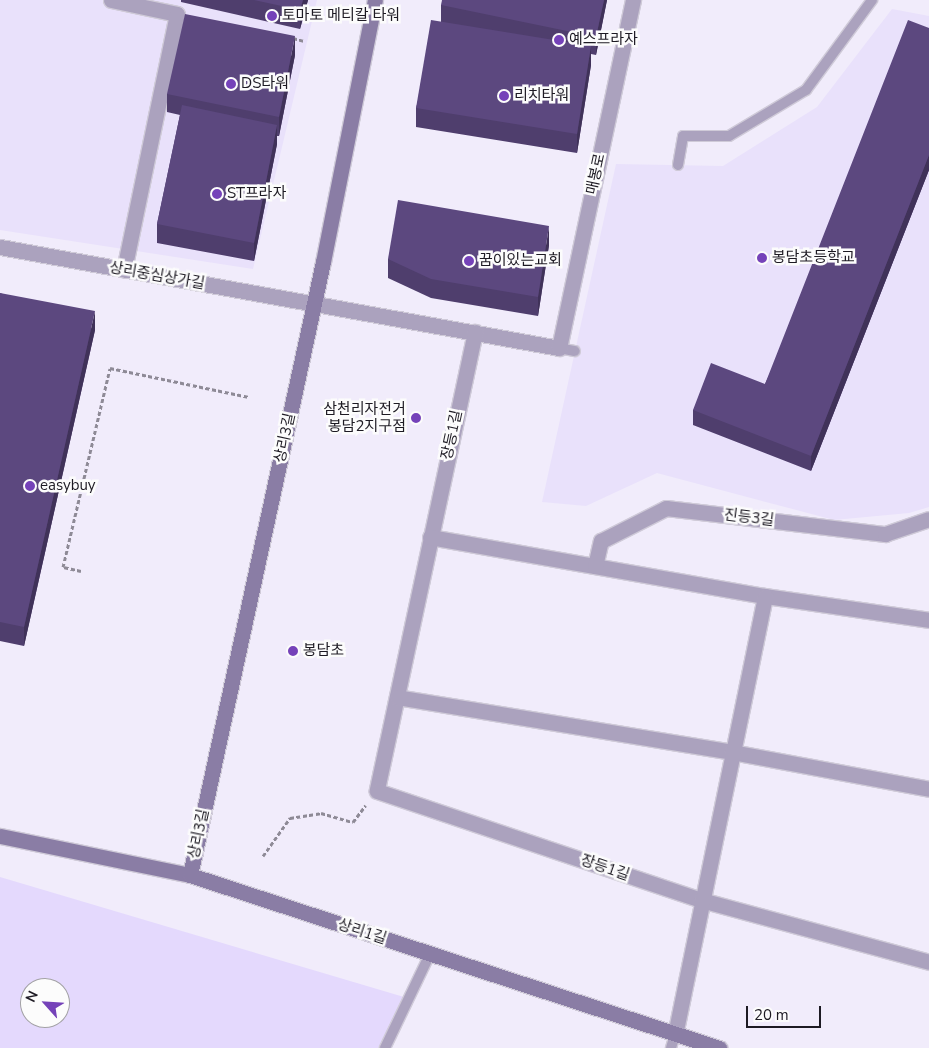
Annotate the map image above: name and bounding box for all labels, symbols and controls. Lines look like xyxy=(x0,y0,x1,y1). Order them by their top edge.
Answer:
place label: 토마토 메티칼 타워 xyxy=(282,7,400,25)
marker: 토마토 메티칼 타워 xyxy=(266,10,278,22)
place label: 예스프라자 xyxy=(569,31,638,49)
marker: 예스프라자 xyxy=(553,34,565,46)
place label: DS타워 xyxy=(241,75,289,93)
marker: DS타워 xyxy=(225,78,237,90)
place label: 리치타워 xyxy=(514,87,569,105)
marker: 리치타워 xyxy=(498,90,510,102)
street label: 매봉로 xyxy=(583,152,609,196)
place label: ST프라자 xyxy=(227,185,286,203)
marker: ST프라자 xyxy=(211,188,223,200)
place label: 봉담초등학교 xyxy=(772,249,855,267)
place label: 꿈이있는교회 xyxy=(479,252,562,270)
marker: 봉담초등학교 xyxy=(756,252,768,264)
marker: 꿈이있는교회 xyxy=(463,255,475,267)
street label: 상리중심상가길 xyxy=(108,259,206,293)
place label: 삼천리자전거 봉담2지구점 xyxy=(323,400,406,435)
street label: 장등1길 xyxy=(438,408,466,462)
street label: 상리3길 xyxy=(271,411,299,465)
marker: 삼천리자전거 봉담2지구점 xyxy=(410,412,422,424)
place label: easybuy xyxy=(40,477,96,495)
marker: easybuy xyxy=(24,480,36,492)
street label: 진등3길 xyxy=(723,506,775,530)
place label: 봉담초 xyxy=(303,642,344,660)
marker: 봉담초 xyxy=(287,645,299,657)
street label: 상리3길 xyxy=(185,807,213,861)
street label: 장등1길 xyxy=(578,851,632,885)
street label: 상리1길 xyxy=(335,916,389,948)
north arrow xyxy=(20,978,70,1028)
text: N xyxy=(21,988,43,1006)
scale bar xyxy=(749,996,824,1028)
text: 20 m xyxy=(754,1005,789,1025)

